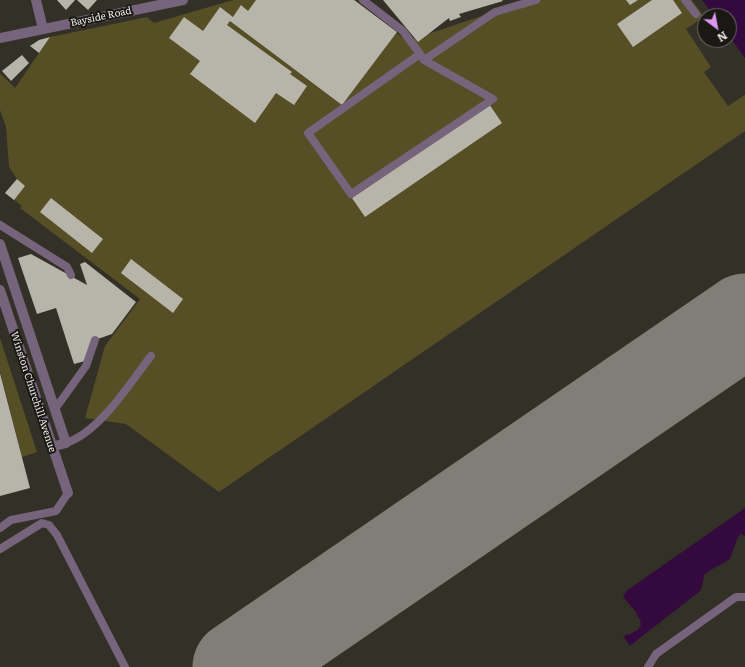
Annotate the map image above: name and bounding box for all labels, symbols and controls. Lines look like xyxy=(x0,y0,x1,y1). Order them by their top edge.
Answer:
street label: Bayside Road xyxy=(69,5,133,29)
north arrow xyxy=(697,8,737,48)
text: N xyxy=(715,28,731,47)
street label: Winston Churchill Avenue xyxy=(8,330,58,454)

